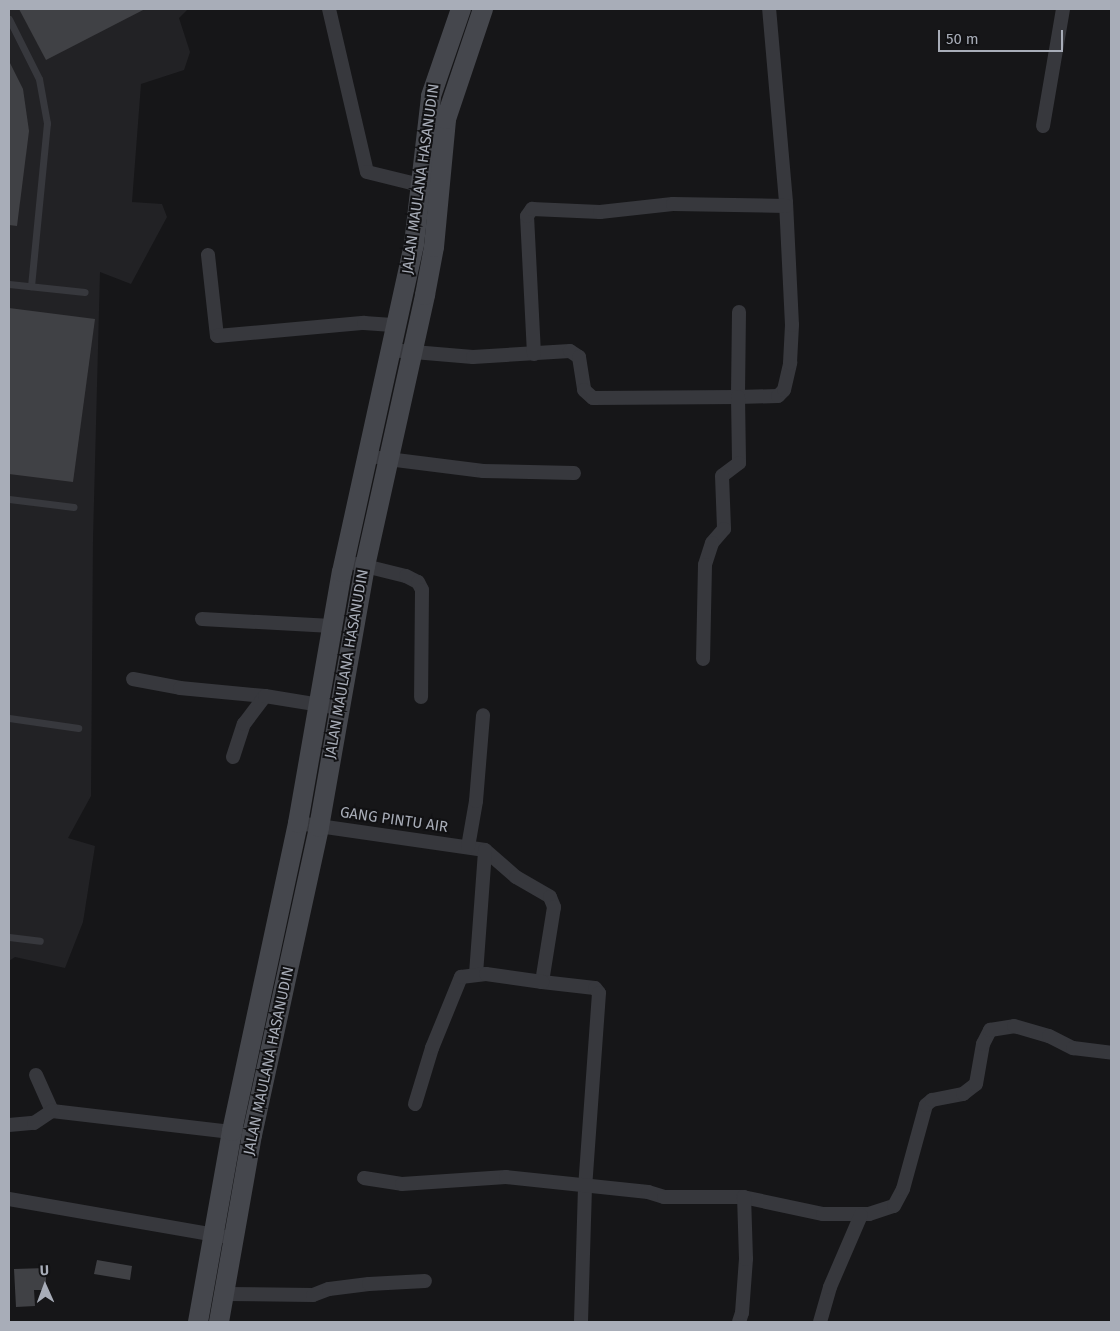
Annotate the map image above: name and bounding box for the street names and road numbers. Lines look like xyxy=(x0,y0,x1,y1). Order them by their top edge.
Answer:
street label: JALAN MAULANA HASANUDIN xyxy=(399,82,443,276)
street label: JALAN MAULANA HASANUDIN xyxy=(321,568,373,760)
street label: GANG PINTU AIR xyxy=(339,804,449,836)
street label: JALAN MAULANA HASANUDIN xyxy=(240,965,298,1157)

